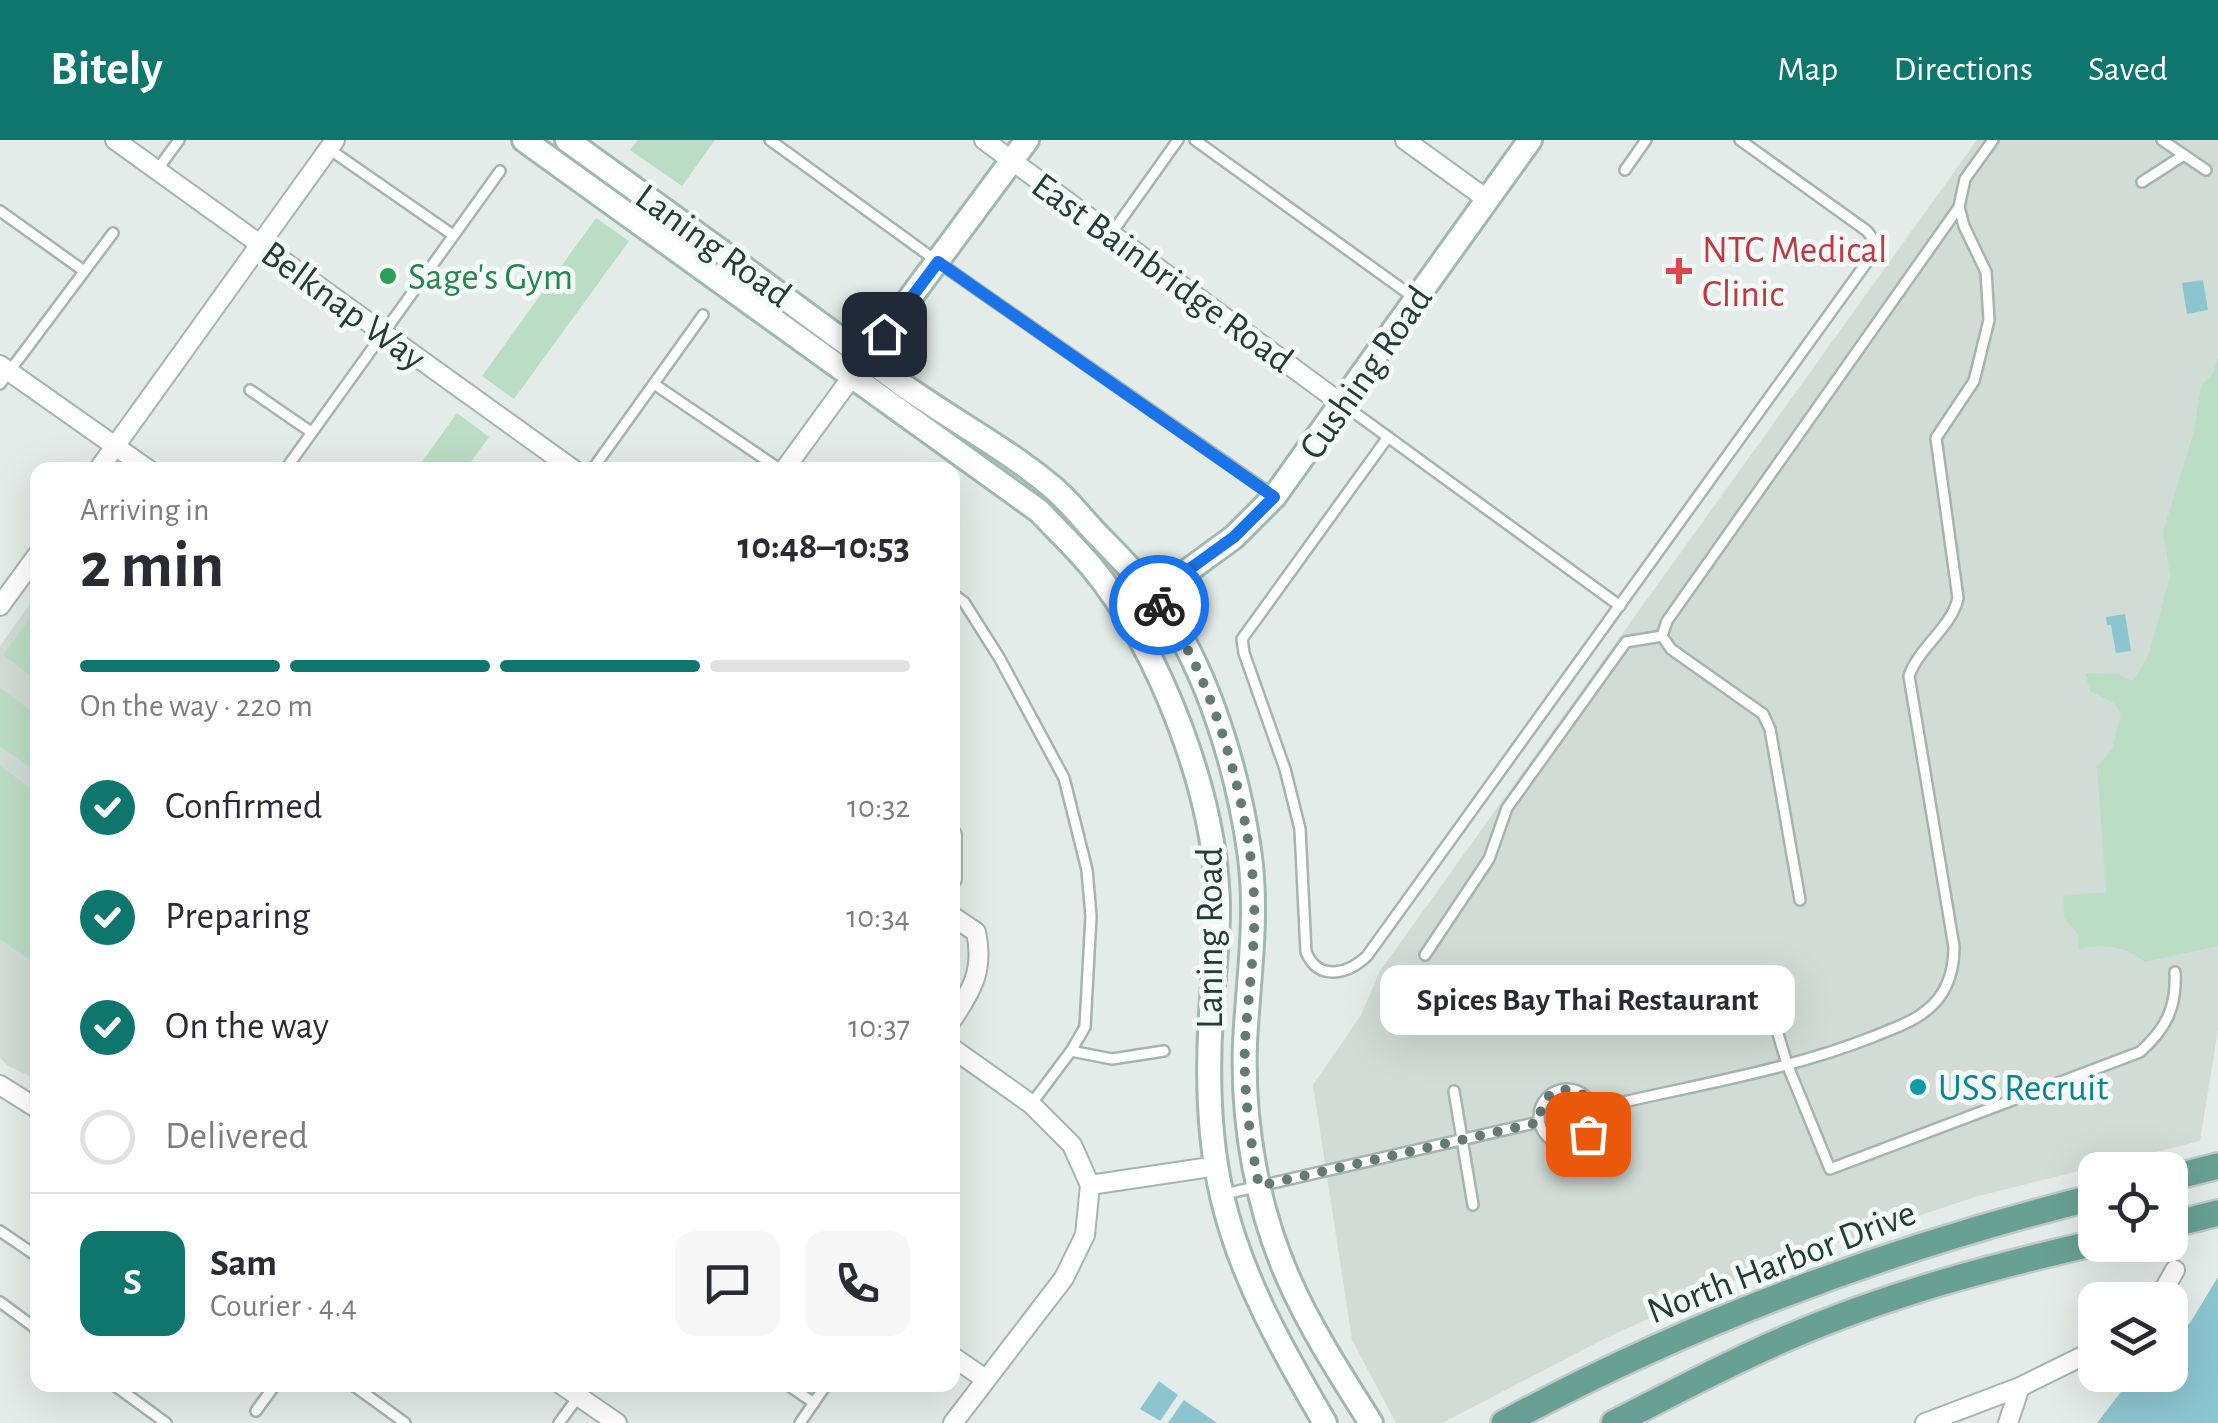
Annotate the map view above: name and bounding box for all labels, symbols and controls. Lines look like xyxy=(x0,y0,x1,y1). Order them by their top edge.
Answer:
text: Bitely xyxy=(50,46,163,94)
text: Map xyxy=(1777,52,1838,87)
text: Directions xyxy=(1893,52,2033,87)
text: Saved xyxy=(2088,52,2168,87)
street label: East Bainbridge Road xyxy=(1024,166,1299,381)
street label: Laning Road xyxy=(628,178,798,315)
place label: NTC Medical Clinic xyxy=(1702,232,1887,314)
street label: Belknap Way xyxy=(254,235,432,378)
marker: NTC Medical Clinic xyxy=(1666,258,1692,284)
place label: Sage's Gym xyxy=(408,259,573,297)
marker: Sage's Gym xyxy=(377,265,399,287)
street label: Cushing Road xyxy=(1293,280,1440,467)
pin xyxy=(842,292,927,377)
icon: home xyxy=(857,307,912,362)
text: Arriving in xyxy=(80,494,209,526)
text: 10:48–10:53 xyxy=(737,528,910,566)
text: 2 min xyxy=(80,534,224,599)
courier xyxy=(1109,555,1209,655)
icon: bike xyxy=(1132,578,1187,633)
text: On the way · 220 m xyxy=(80,690,313,722)
icon: check xyxy=(80,780,135,835)
text: Confirmed xyxy=(165,788,322,826)
text: 10:32 xyxy=(847,791,910,823)
street label: Laning Road xyxy=(1192,847,1230,1029)
icon: check xyxy=(80,890,135,945)
text: Preparing xyxy=(165,898,310,936)
text: 10:34 xyxy=(846,901,910,933)
callout: Spices Bay Thai Restaurant xyxy=(1380,964,1796,1034)
text: Spices Bay Thai Restaurant xyxy=(1417,984,1758,1016)
icon: check xyxy=(80,1000,135,1055)
text: On the way xyxy=(165,1008,329,1046)
text: 10:37 xyxy=(848,1011,910,1043)
place label: USS Recruit xyxy=(1938,1070,2108,1108)
marker: USS Recruit xyxy=(1907,1076,1929,1098)
pin xyxy=(1546,1092,1631,1177)
icon: bag xyxy=(1561,1107,1616,1162)
text: Delivered xyxy=(165,1118,308,1156)
map controls xyxy=(2078,1152,2188,1392)
button: locate xyxy=(2078,1152,2188,1262)
street label: North Harbor Drive xyxy=(1642,1194,1921,1331)
button: chat xyxy=(675,1231,780,1336)
button: phone xyxy=(805,1231,910,1336)
text: Sam xyxy=(210,1245,277,1283)
text: S xyxy=(123,1264,142,1302)
button: layers xyxy=(2078,1282,2188,1392)
text: Courier · 4.4 xyxy=(210,1290,357,1322)

